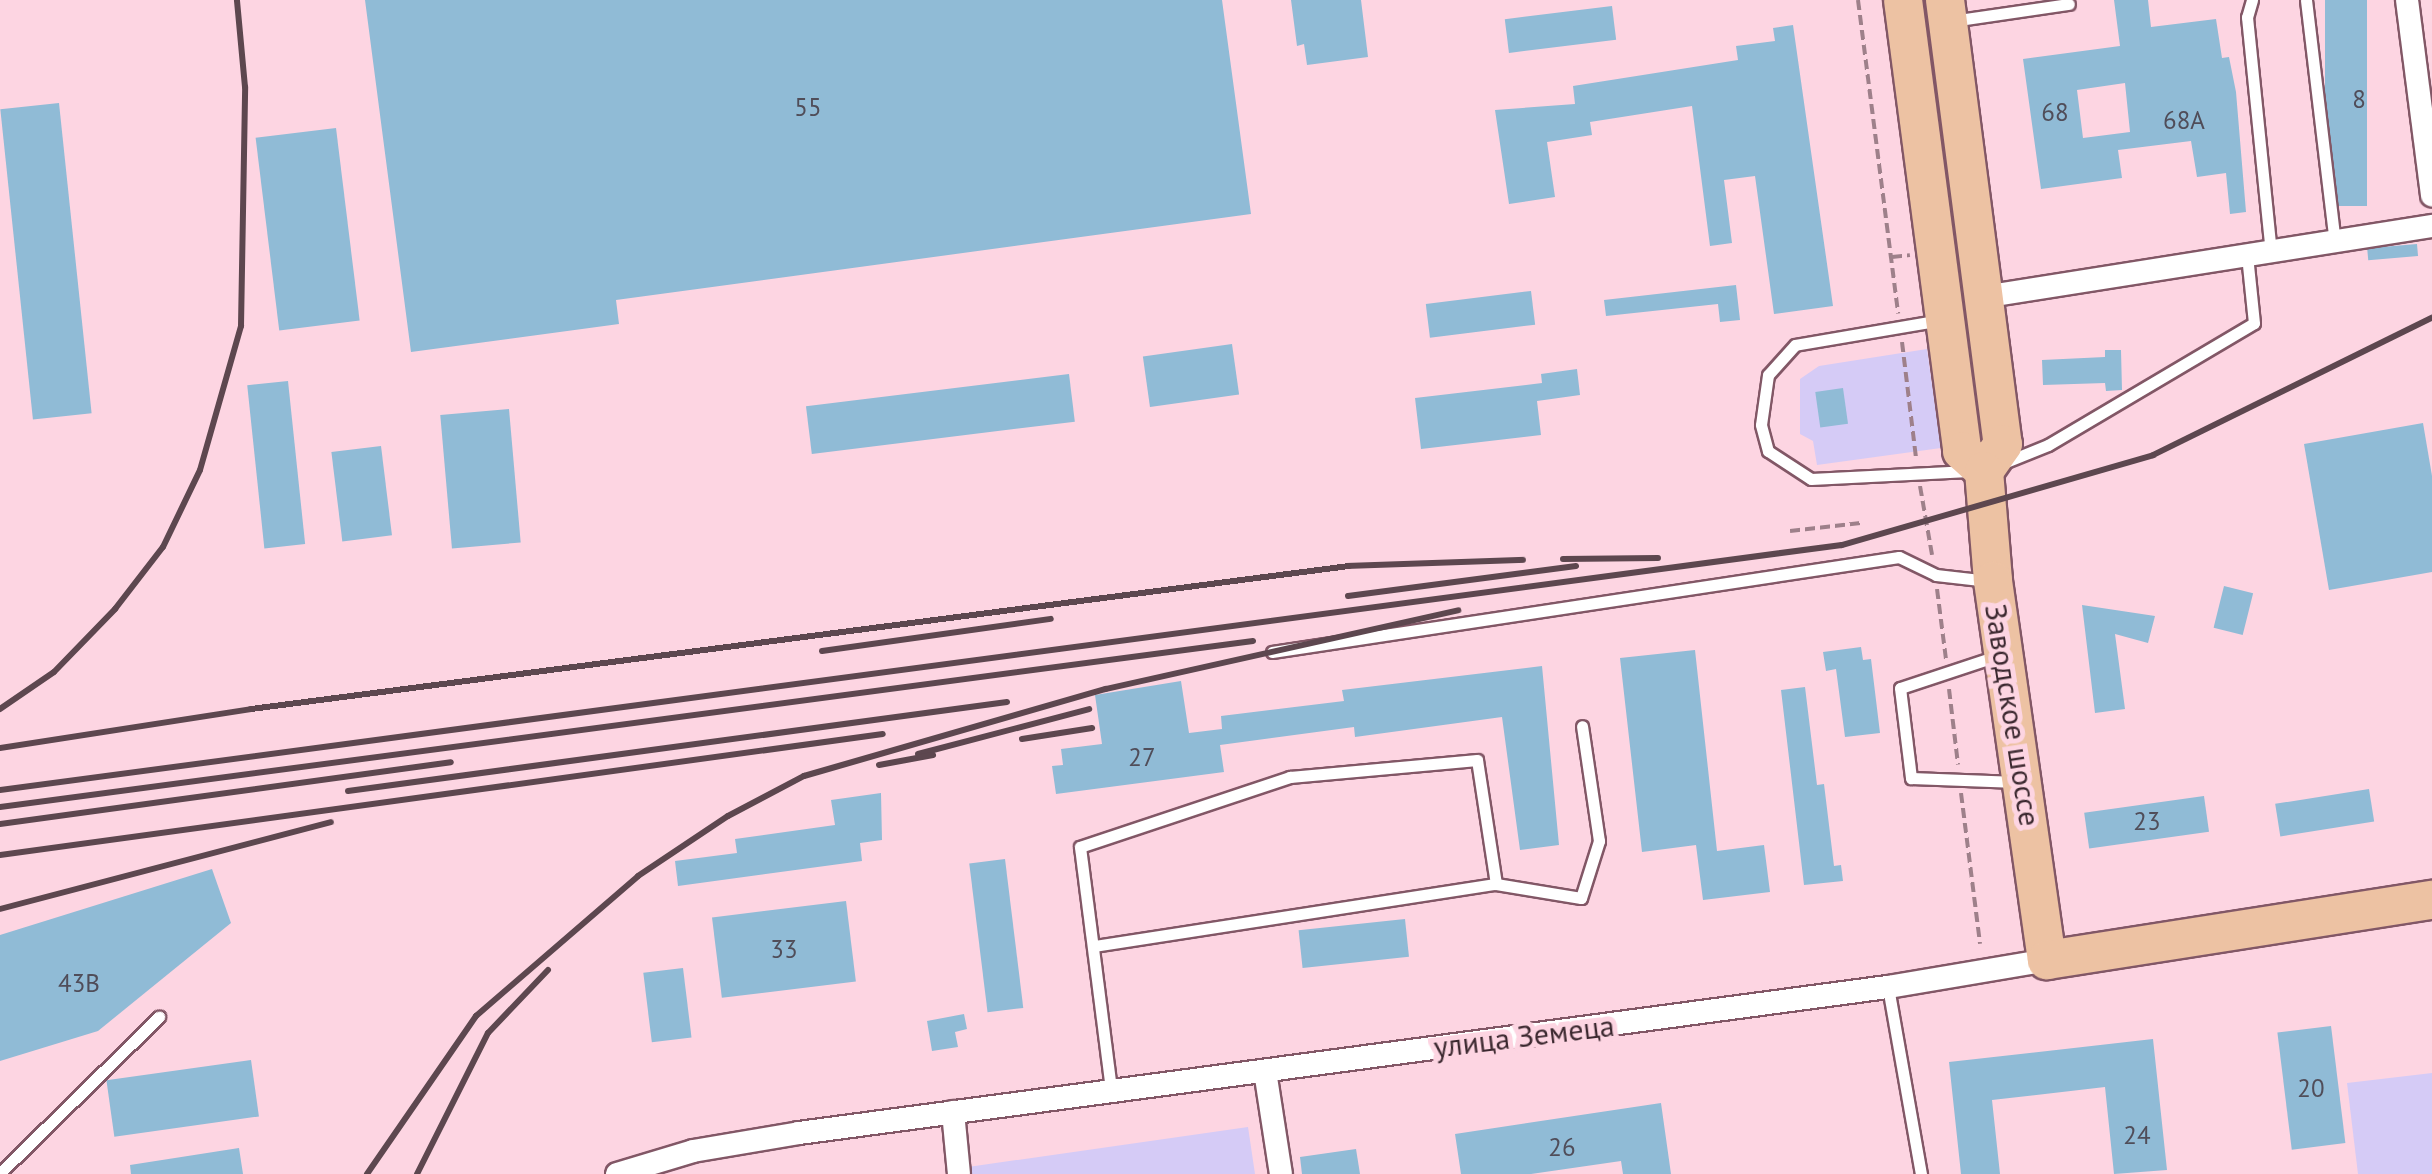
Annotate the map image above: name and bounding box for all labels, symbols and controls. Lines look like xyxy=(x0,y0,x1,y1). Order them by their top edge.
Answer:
house number: 8 xyxy=(2352,84,2366,114)
house number: 55 xyxy=(794,92,822,122)
house number: 68 xyxy=(2041,97,2069,127)
house number: 68А xyxy=(2163,105,2205,135)
street label: Заводское шоссе xyxy=(1978,601,2048,829)
house number: 27 xyxy=(1128,742,1156,772)
house number: 23 xyxy=(2133,806,2161,836)
house number: 33 xyxy=(770,934,798,964)
house number: 43В xyxy=(58,968,100,998)
street label: улица Земеца xyxy=(1432,1007,1616,1065)
house number: 20 xyxy=(2297,1073,2325,1103)
house number: 24 xyxy=(2123,1120,2151,1150)
house number: 26 xyxy=(1548,1132,1576,1162)

